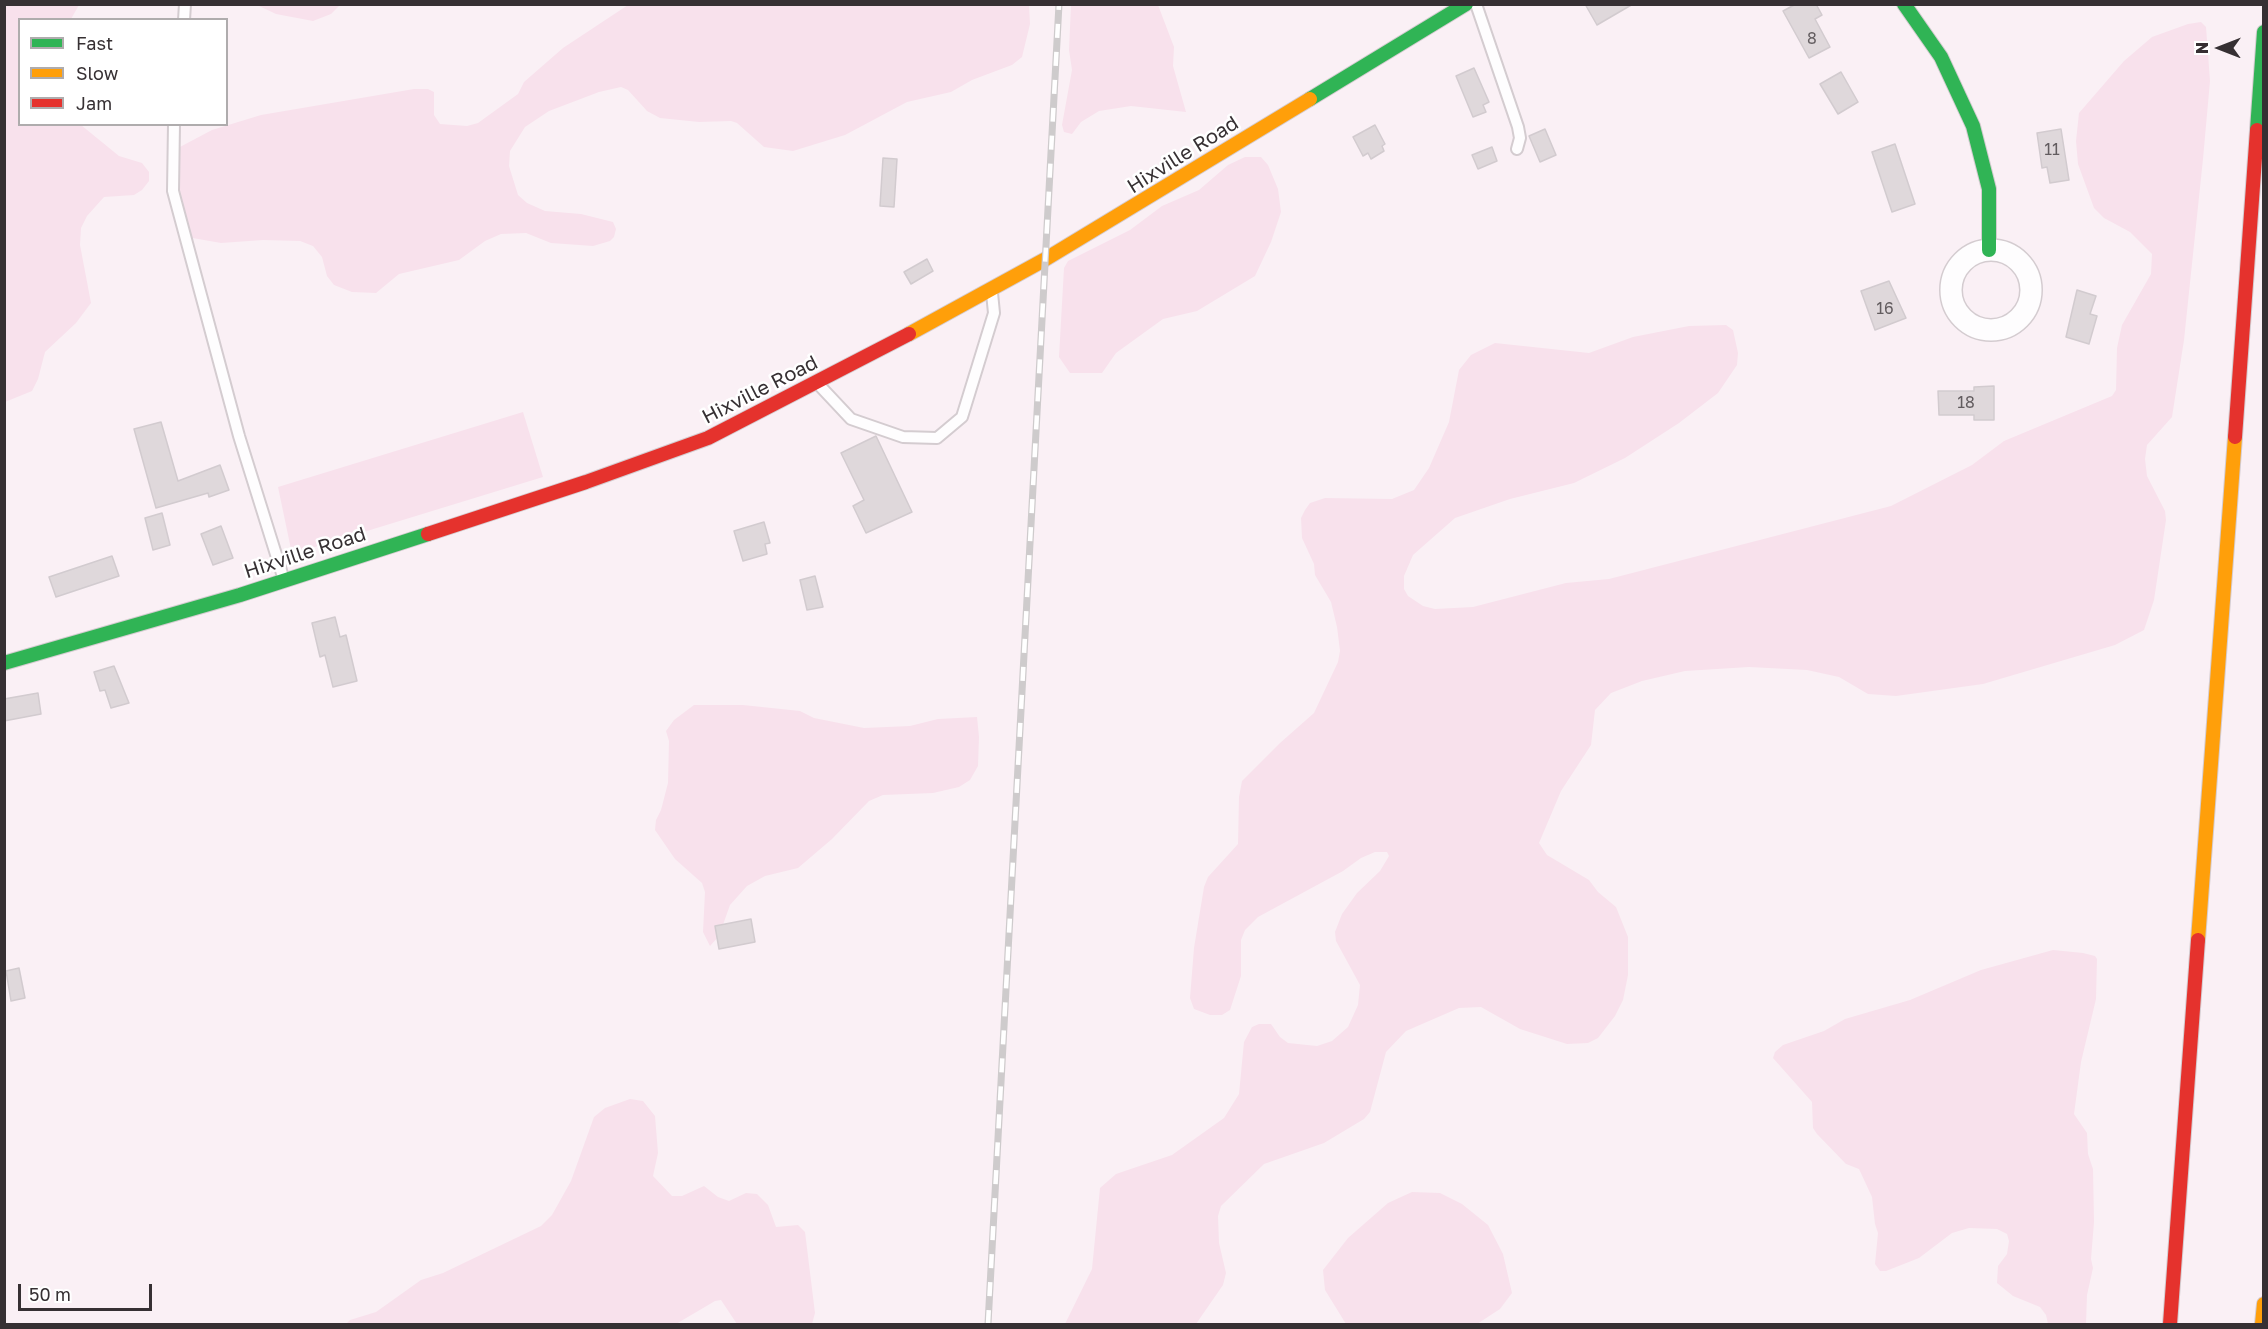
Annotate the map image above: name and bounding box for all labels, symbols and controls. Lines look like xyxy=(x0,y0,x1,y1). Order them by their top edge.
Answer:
legend xyxy=(18,18,228,126)
north arrow xyxy=(2190,18,2250,78)
house number: 8 xyxy=(1807,29,1817,49)
text: Fast xyxy=(76,32,113,54)
text: N xyxy=(2192,42,2212,54)
text: Slow xyxy=(76,62,118,84)
text: Jam xyxy=(76,92,112,114)
street label: Hixville Road xyxy=(1123,111,1243,199)
house number: 11 xyxy=(2044,140,2060,160)
house number: 16 xyxy=(1876,299,1894,319)
street label: Hixville Road xyxy=(698,351,822,429)
house number: 18 xyxy=(1957,393,1975,413)
street label: Hixville Road xyxy=(241,522,369,584)
scale bar xyxy=(21,1272,154,1310)
text: 50 m xyxy=(29,1283,71,1305)

